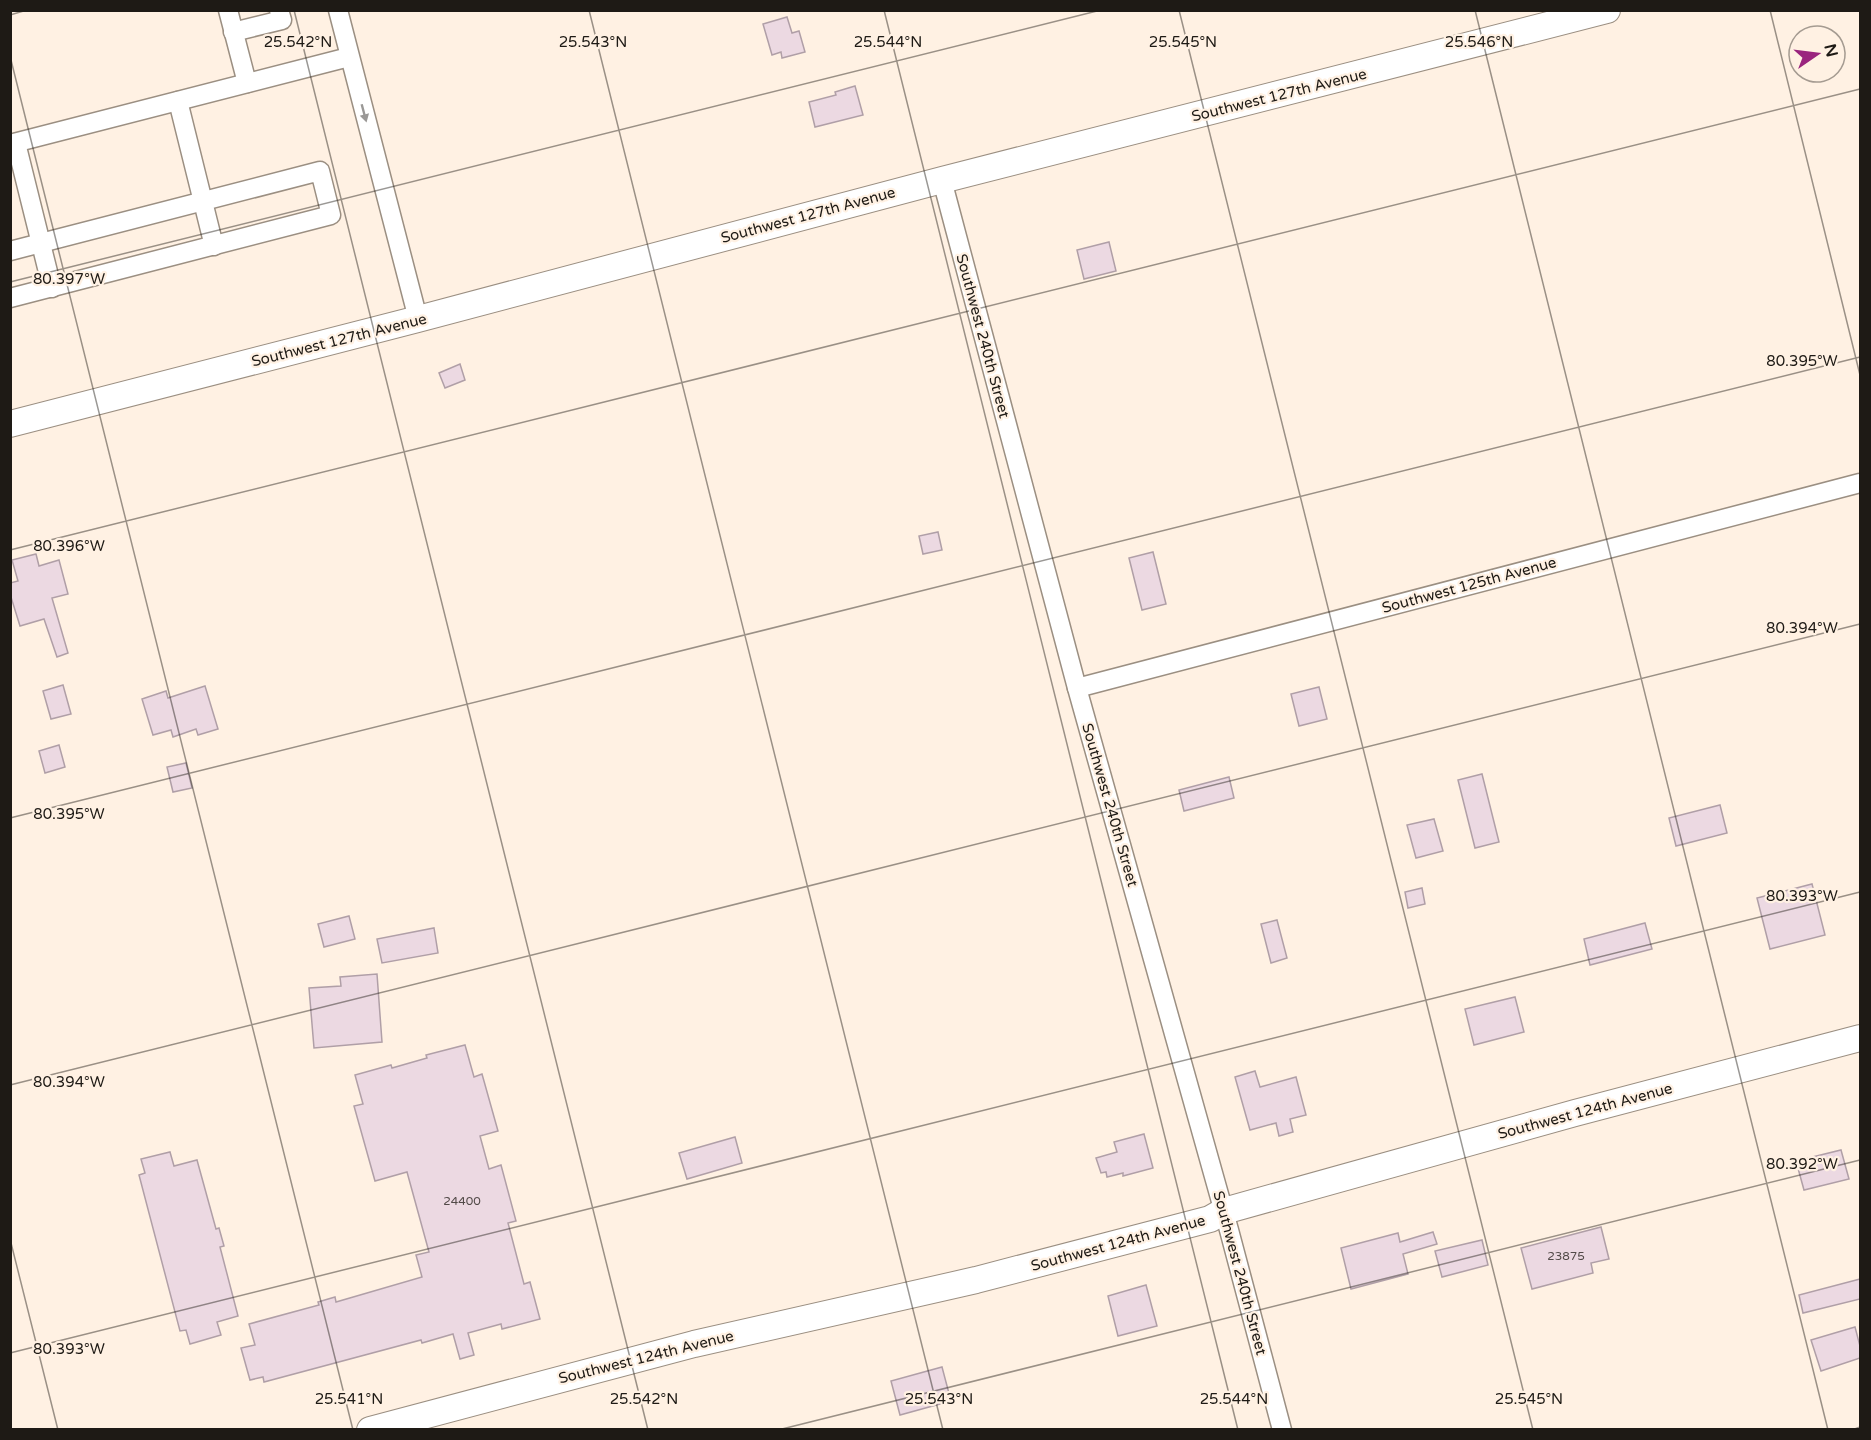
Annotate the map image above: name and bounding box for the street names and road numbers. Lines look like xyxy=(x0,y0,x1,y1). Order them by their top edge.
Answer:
street label: Southwest 127th Avenue xyxy=(1190,64,1368,126)
street label: Southwest 127th Avenue xyxy=(719,183,897,247)
street label: Southwest 240th Street xyxy=(952,252,1014,420)
street label: Southwest 127th Avenue xyxy=(250,309,428,371)
street label: Southwest 125th Avenue xyxy=(1380,553,1558,617)
street label: Southwest 240th Street xyxy=(1078,721,1142,889)
street label: Southwest 124th Avenue xyxy=(1496,1079,1674,1143)
street label: Southwest 240th Street xyxy=(1209,1189,1271,1357)
street label: Southwest 124th Avenue xyxy=(1029,1211,1207,1275)
street label: Southwest 124th Avenue xyxy=(557,1326,735,1388)

